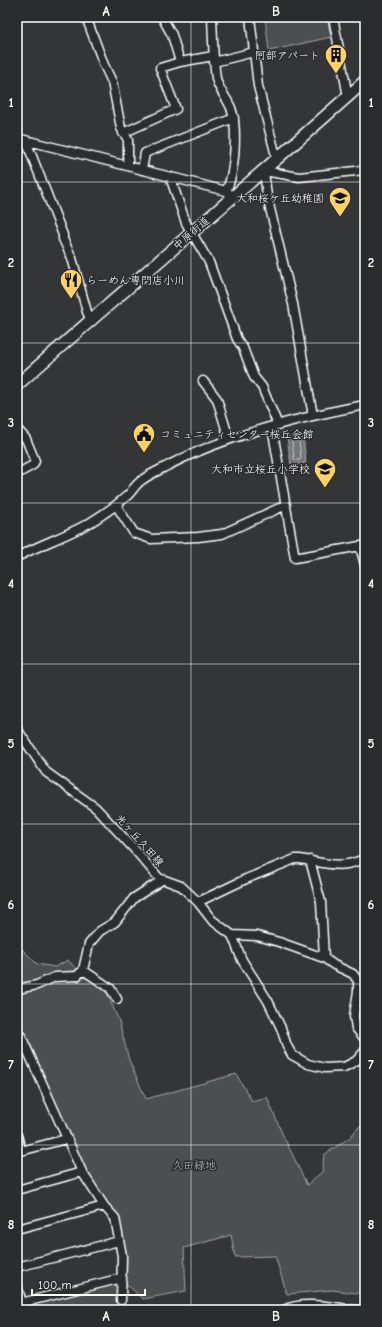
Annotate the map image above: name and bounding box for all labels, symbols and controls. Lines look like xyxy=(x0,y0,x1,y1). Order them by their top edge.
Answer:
text: A xyxy=(102,4,110,19)
text: B xyxy=(272,4,280,19)
building icon: 阿部アパート xyxy=(323,42,349,75)
place label: 阿部アパート xyxy=(255,49,320,62)
text: 1 xyxy=(8,95,14,110)
text: 1 xyxy=(368,95,374,110)
school or university icon: 大和桜ケ丘幼稚園 xyxy=(327,185,353,218)
place label: 大和桜ケ丘幼稚園 xyxy=(236,192,324,205)
street label: 中原街道 xyxy=(170,214,212,253)
text: 2 xyxy=(8,255,14,270)
text: 2 xyxy=(368,255,374,270)
restaurant icon: らーめん専門店小川 xyxy=(58,267,84,300)
place label: らーめん専門店小川 xyxy=(86,274,185,287)
text: 3 xyxy=(8,415,14,430)
text: 3 xyxy=(368,415,374,430)
public building icon: コミュニティセンター桜丘会館 xyxy=(131,421,157,454)
place label: コミュニティセンター桜丘会館 xyxy=(160,428,314,441)
school or university icon: 大和市立桜丘小学校 xyxy=(312,456,338,489)
place label: 大和市立桜丘小学校 xyxy=(211,463,310,476)
text: 4 xyxy=(8,576,14,591)
text: 4 xyxy=(368,576,374,591)
text: 5 xyxy=(8,736,15,751)
text: 5 xyxy=(368,736,375,751)
street label: 光ヶ丘久田線 xyxy=(113,811,167,869)
text: 6 xyxy=(8,897,15,912)
text: 6 xyxy=(368,897,375,912)
text: 7 xyxy=(8,1057,14,1072)
text: 7 xyxy=(368,1057,374,1072)
park label: 久田緑地 xyxy=(172,1159,216,1172)
text: 8 xyxy=(8,1217,14,1232)
text: 8 xyxy=(368,1217,374,1232)
scale bar xyxy=(32,1271,145,1297)
text: 100 m xyxy=(38,1278,71,1292)
text: A xyxy=(102,1309,110,1324)
text: B xyxy=(272,1309,280,1324)

